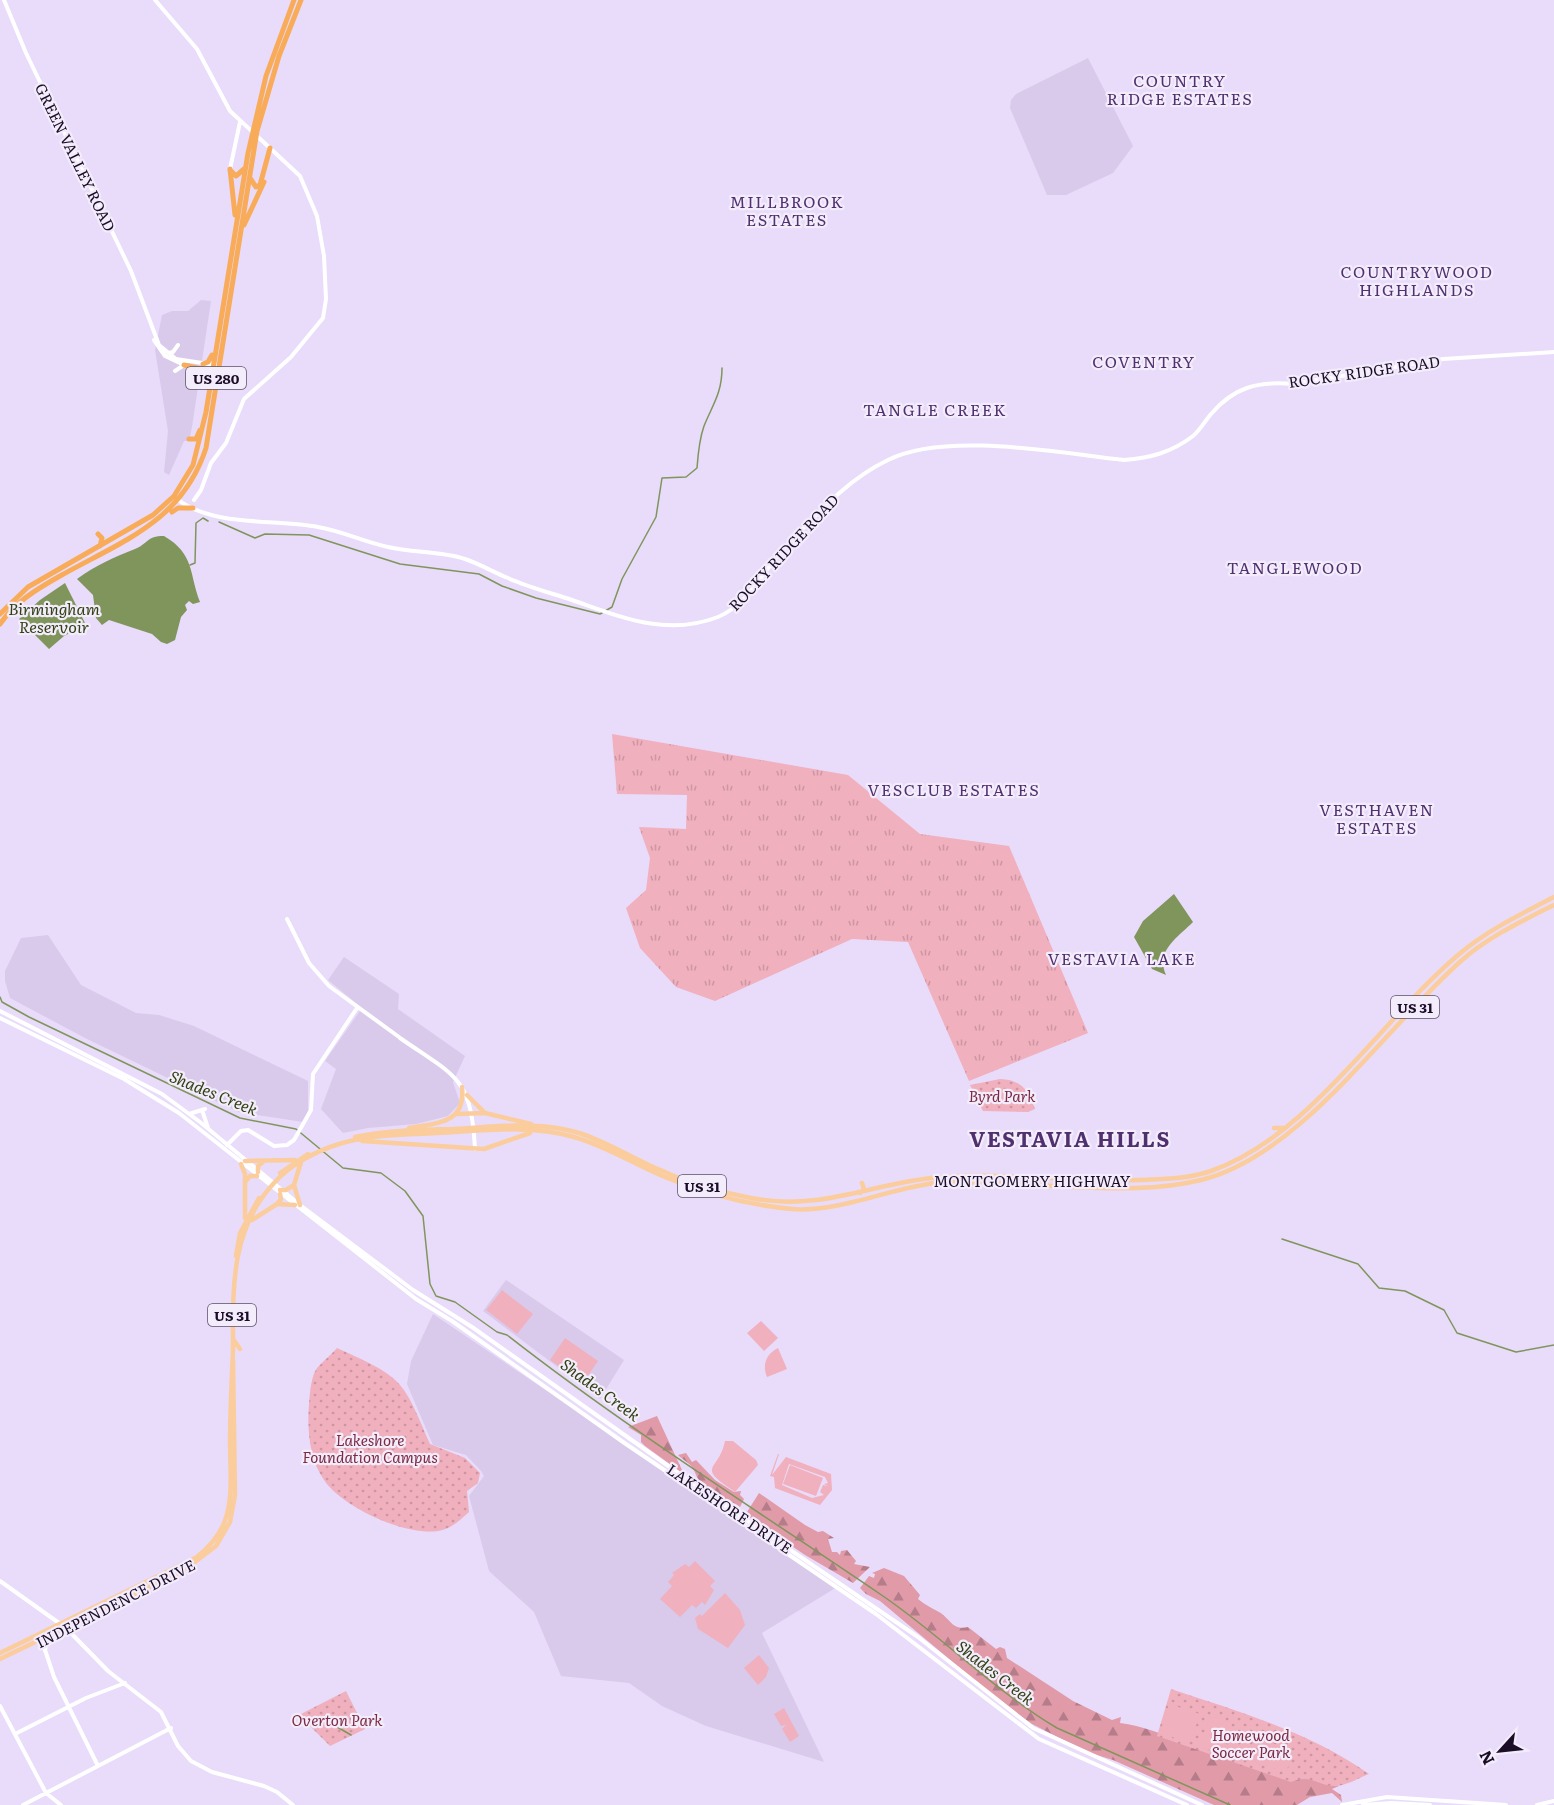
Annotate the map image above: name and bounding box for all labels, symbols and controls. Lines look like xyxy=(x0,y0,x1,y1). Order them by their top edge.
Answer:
district label: COUNTRY RIDGE ESTATES xyxy=(1107,68,1253,110)
street label: GREEN VALLEY ROAD xyxy=(30,79,122,235)
district label: MILLBROOK ESTATES xyxy=(730,189,844,231)
district label: COUNTRYWOOD HIGHLANDS xyxy=(1340,259,1494,301)
district label: COVENTRY xyxy=(1092,349,1196,373)
street label: ROCKY RIDGE ROAD xyxy=(1287,349,1441,393)
road number: US 280 xyxy=(186,367,246,389)
district label: TANGLE CREEK xyxy=(863,397,1007,421)
street label: ROCKY RIDGE ROAD xyxy=(722,488,844,616)
district label: TANGLEWOOD xyxy=(1227,555,1363,579)
water label: Birmingham Reservoir xyxy=(8,596,100,638)
district label: VESCLUB ESTATES xyxy=(868,777,1040,801)
district label: VESTHAVEN ESTATES xyxy=(1319,797,1435,839)
district label: VESTAVIA LAKE xyxy=(1048,946,1196,970)
road number: US 31 xyxy=(1391,996,1439,1018)
water label: Shades Creek xyxy=(166,1063,262,1121)
park label: Byrd Park xyxy=(969,1084,1036,1107)
district label: VESTAVIA HILLS xyxy=(969,1122,1171,1153)
street label: MONTGOMERY HIGHWAY xyxy=(933,1169,1131,1192)
road number: US 31 xyxy=(678,1175,726,1197)
road number: US 31 xyxy=(208,1304,256,1326)
water label: Shades Creek xyxy=(556,1352,646,1426)
park label: Lakeshore Foundation Campus xyxy=(302,1428,438,1468)
street label: LAKESHORE DRIVE xyxy=(663,1457,797,1559)
street label: INDEPENDENCE DRIVE xyxy=(31,1553,199,1653)
water label: Shades Creek xyxy=(952,1634,1040,1710)
park label: Overton Park xyxy=(291,1708,383,1731)
north arrow xyxy=(1470,1721,1530,1781)
park label: Homewood Soccer Park xyxy=(1212,1723,1291,1763)
text: N xyxy=(1472,1747,1499,1770)

